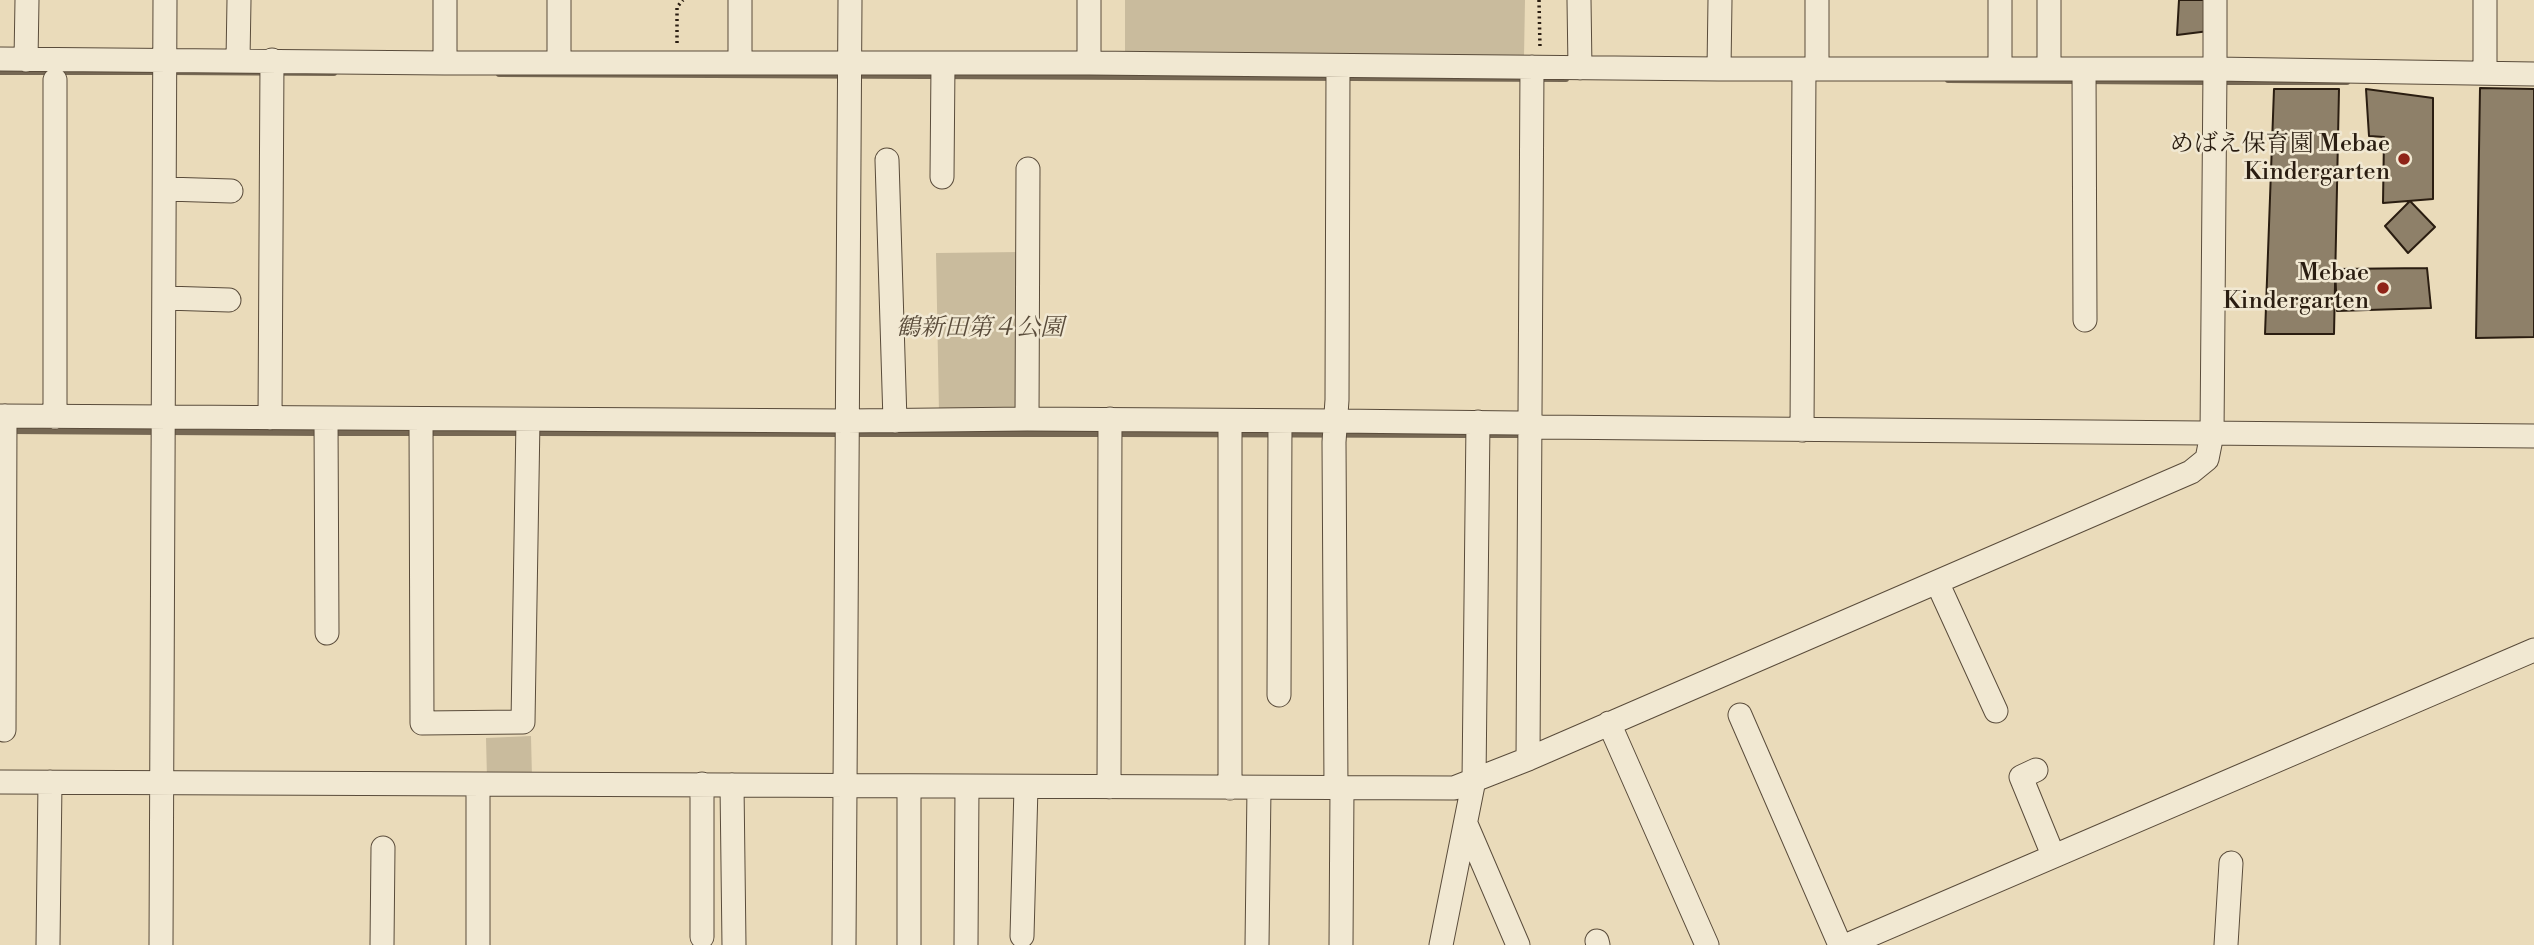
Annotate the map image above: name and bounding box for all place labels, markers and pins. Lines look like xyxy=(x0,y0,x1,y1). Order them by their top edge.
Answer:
place label: めばえ保育園 Mebae Kindergarten xyxy=(2170,131,2390,187)
marker: めばえ保育園 Mebae Kindergarten xyxy=(2396,151,2412,167)
place label: Mebae Kindergarten xyxy=(2223,260,2369,316)
marker: Mebae Kindergarten xyxy=(2375,280,2391,296)

